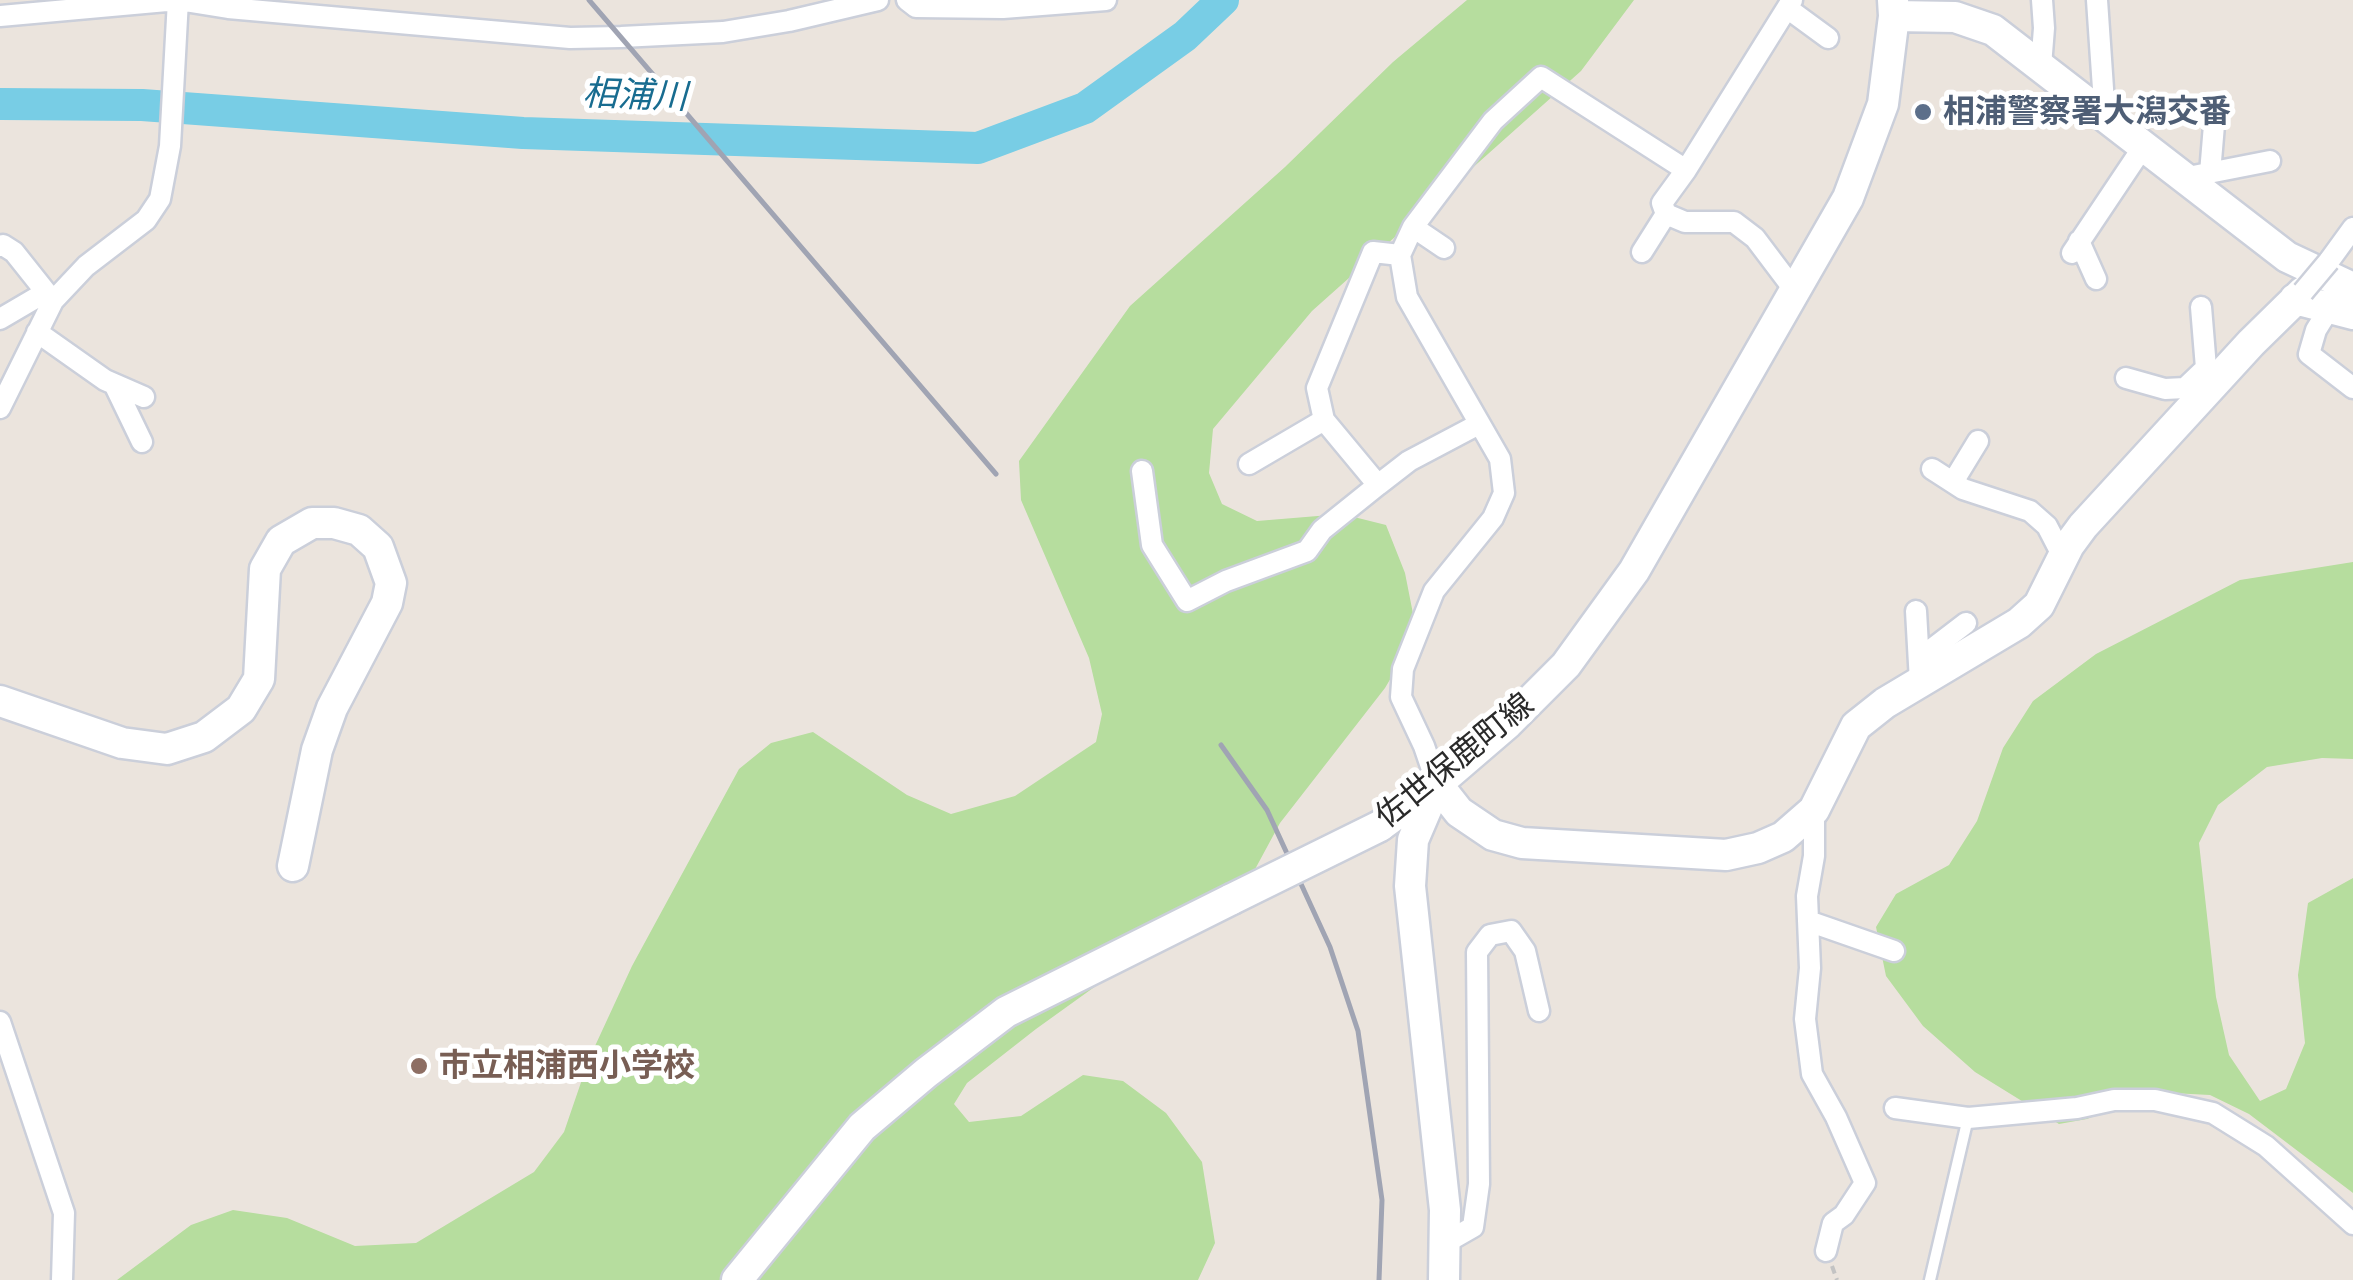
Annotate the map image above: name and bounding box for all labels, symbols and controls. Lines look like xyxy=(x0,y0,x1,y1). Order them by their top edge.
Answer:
water label: 相浦川 xyxy=(582,73,688,119)
place label: 相浦警察署大潟交番 xyxy=(1943,93,2231,131)
marker: 相浦警察署大潟交番 xyxy=(1912,101,1934,123)
street label: 佐世保鹿町線 xyxy=(1368,686,1542,836)
place label: 市立相浦西小学校 xyxy=(439,1047,695,1085)
marker: 市立相浦西小学校 xyxy=(408,1055,430,1077)

